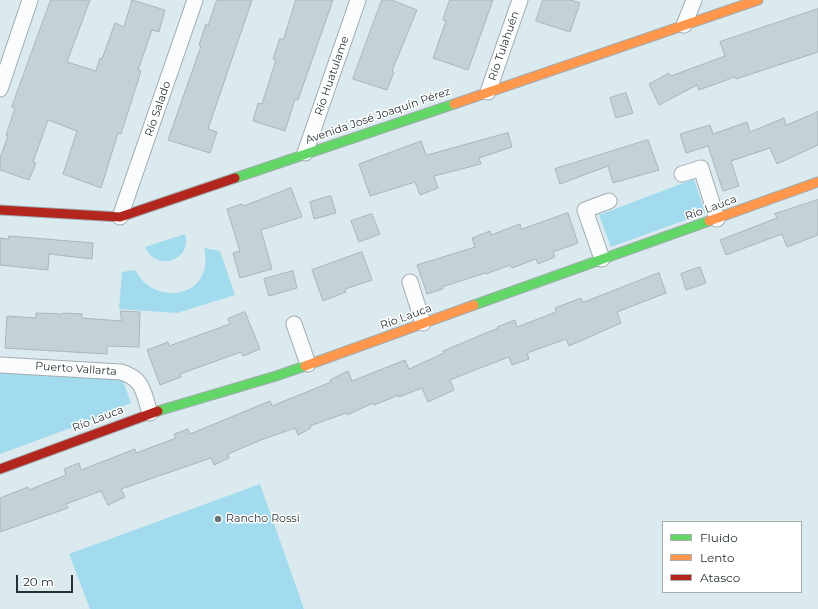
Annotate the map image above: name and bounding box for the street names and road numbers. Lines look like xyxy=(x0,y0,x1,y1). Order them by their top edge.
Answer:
street label: Río Tulahuén xyxy=(486,10,522,82)
street label: Río Huatulame xyxy=(312,35,352,117)
street label: Río Salado xyxy=(142,80,174,138)
street label: Avenida José Joaquín Pérez xyxy=(304,85,452,147)
street label: Río Lauca xyxy=(683,193,739,223)
street label: Río Lauca xyxy=(378,302,434,332)
street label: Puerto Vallarta xyxy=(35,360,117,378)
street label: Río Lauca xyxy=(71,403,125,435)

